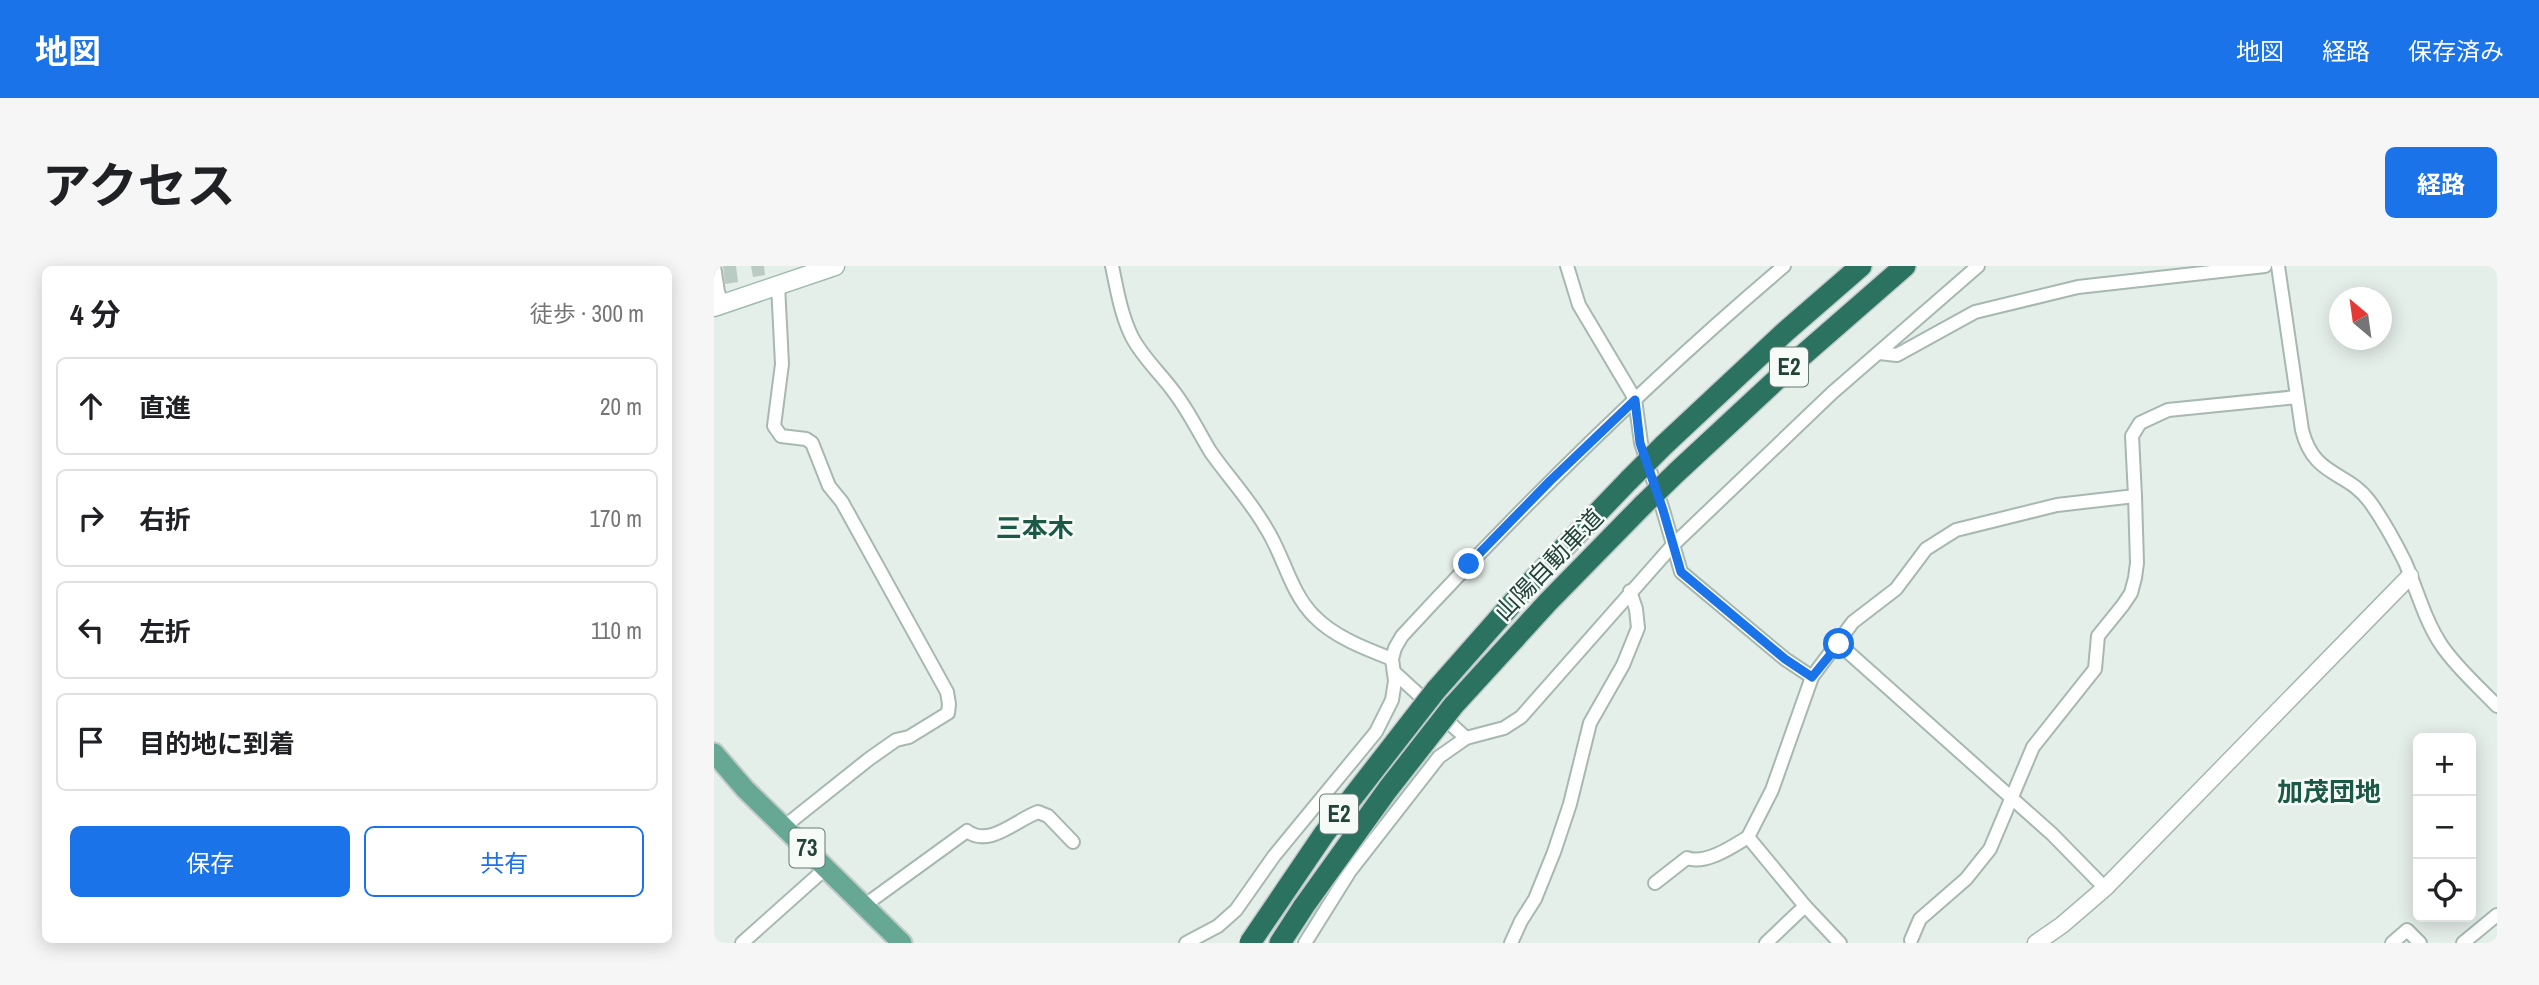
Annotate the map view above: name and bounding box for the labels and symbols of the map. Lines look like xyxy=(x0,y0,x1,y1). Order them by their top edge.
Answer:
north arrow xyxy=(2329,287,2392,350)
road number: E2 xyxy=(1770,348,1808,386)
street label: 山陽自動車道 xyxy=(1487,501,1610,627)
district label: 三本木 xyxy=(996,510,1074,545)
route end xyxy=(1453,548,1484,579)
route start xyxy=(1823,628,1854,659)
district label: 加茂団地 xyxy=(2277,774,2381,809)
road number: E2 xyxy=(1320,794,1358,834)
road number: 73 xyxy=(790,828,824,868)

